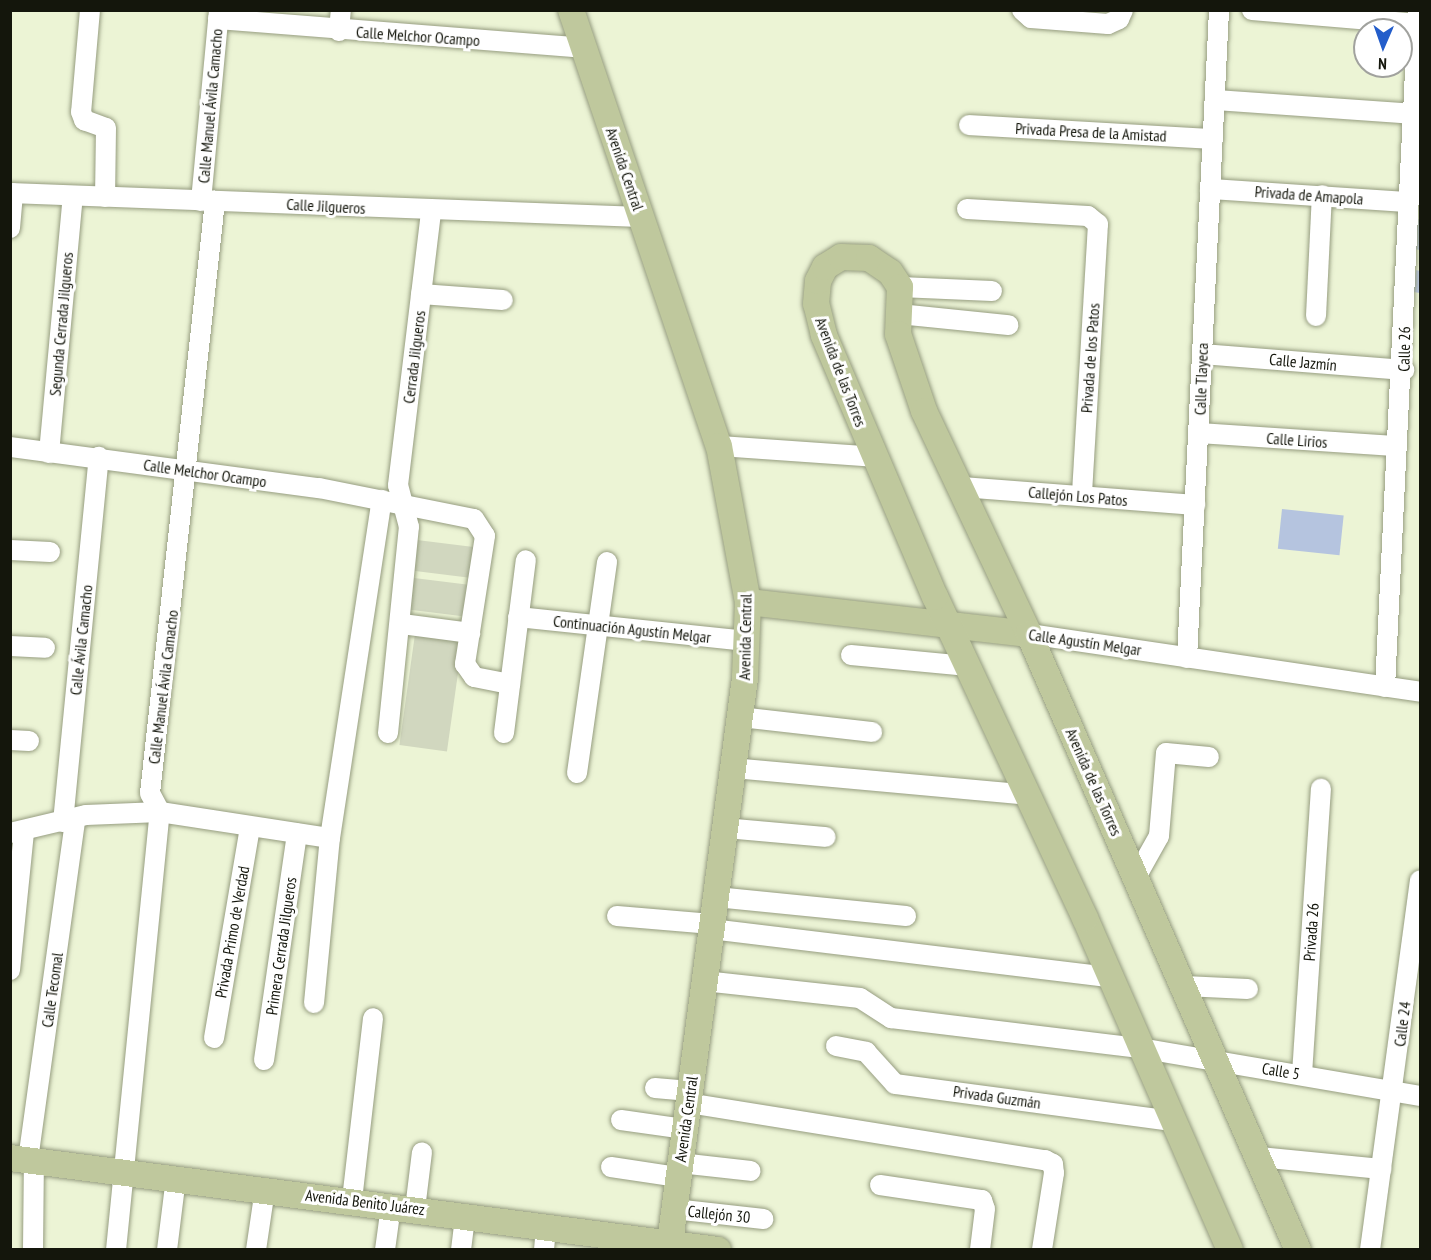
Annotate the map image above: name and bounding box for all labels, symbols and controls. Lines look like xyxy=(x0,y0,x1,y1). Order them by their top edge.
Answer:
north arrow xyxy=(1353,18,1413,78)
street label: Calle Melchor Ocampo xyxy=(355,22,481,50)
street label: Calle Manuel Ávila Camacho xyxy=(194,28,226,184)
text: N xyxy=(1378,54,1387,74)
street label: Privada Presa de la Amistad xyxy=(1015,118,1167,146)
street label: Avenida Central xyxy=(602,125,648,213)
street label: Privada de Amapola xyxy=(1254,182,1364,208)
street label: Calle Jilgueros xyxy=(286,194,366,218)
street label: Segunda Cerrada Jilgueros xyxy=(45,251,77,397)
street label: Privada de los Patos xyxy=(1077,302,1103,414)
street label: Cerrada Jilgueros xyxy=(399,309,429,405)
street label: Avenida de las Torres xyxy=(811,314,871,430)
street label: Calle 26 xyxy=(1394,326,1414,372)
street label: Calle Tlayeca xyxy=(1190,342,1212,416)
street label: Calle Jazmín xyxy=(1268,349,1338,375)
street label: Calle Lirios xyxy=(1266,428,1328,452)
street label: Calle Melchor Ocampo xyxy=(142,455,268,491)
street label: Callejón Los Patos xyxy=(1027,482,1129,510)
street label: Calle Ávila Camacho xyxy=(66,584,96,696)
street label: Avenida Central xyxy=(735,594,755,680)
street label: Calle Manuel Ávila Camacho xyxy=(144,609,182,765)
street label: Continuación Agustín Melgar xyxy=(552,611,712,647)
street label: Calle Agustín Melgar xyxy=(1027,625,1143,659)
street label: Avenida de las Torres xyxy=(1062,725,1126,839)
street label: Privada Primo de Verdad xyxy=(211,864,253,1000)
street label: Primera Cerrada Jilgueros xyxy=(262,876,300,1016)
street label: Privada 26 xyxy=(1299,902,1323,962)
street label: Calle Tecomal xyxy=(37,951,67,1029)
street label: Calle 24 xyxy=(1390,1000,1414,1048)
street label: Calle 5 xyxy=(1261,1059,1301,1083)
street label: Avenida Central xyxy=(670,1075,702,1163)
street label: Privada Guzmán xyxy=(952,1081,1042,1113)
street label: Avenida Benito Juárez xyxy=(304,1185,426,1219)
street label: Callejón 30 xyxy=(687,1201,751,1227)

